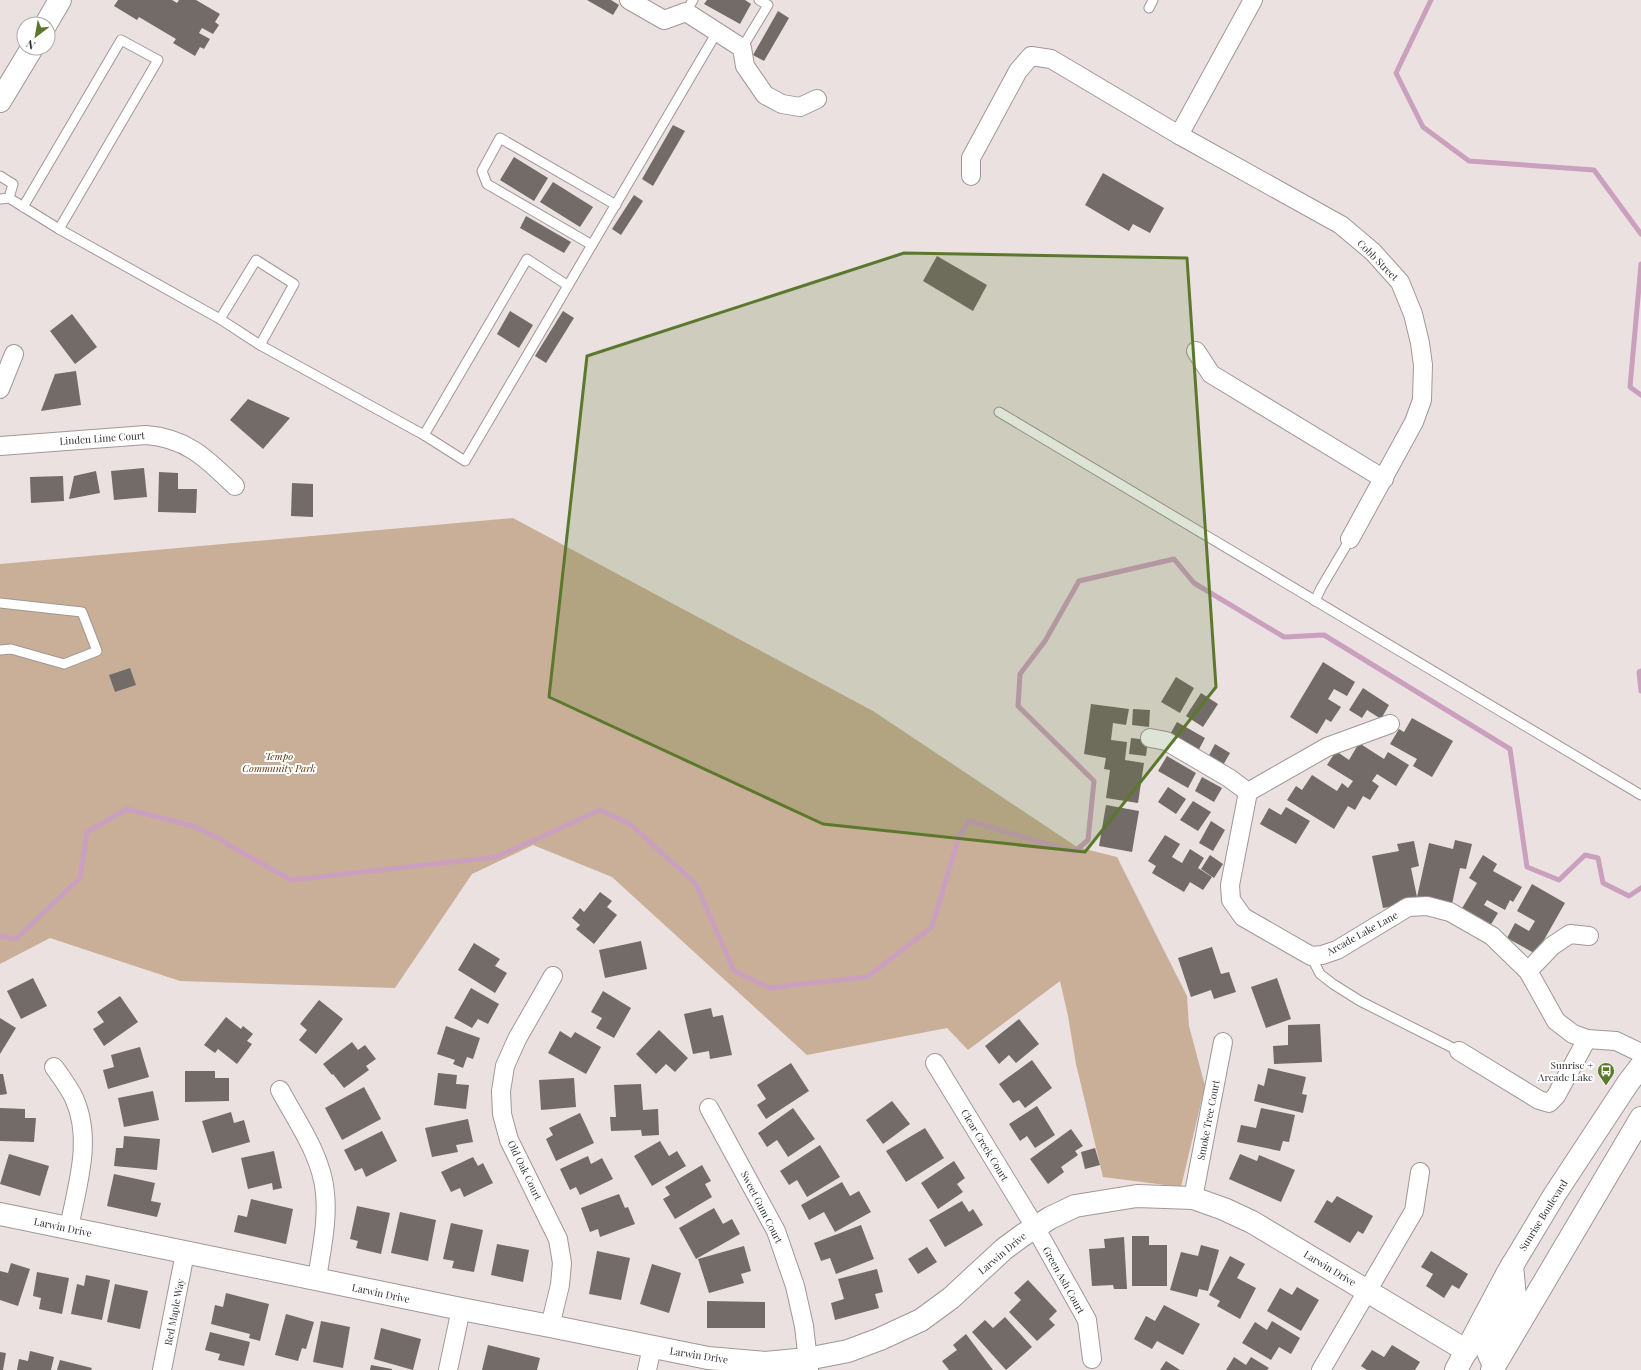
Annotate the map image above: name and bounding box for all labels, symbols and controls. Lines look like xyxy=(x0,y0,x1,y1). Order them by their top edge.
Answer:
north arrow xyxy=(16,16,56,56)
text: N xyxy=(23,36,38,53)
street label: Cobb Street xyxy=(1354,236,1402,284)
street label: Linden Lime Court xyxy=(59,428,146,448)
park label: Tempo Community Park xyxy=(242,749,316,775)
street label: Arcade Lake Lane xyxy=(1323,908,1400,959)
place label: Sunrise + Arcade Lake xyxy=(1537,1058,1593,1084)
bus stop icon: Sunrise + Arcade Lake xyxy=(1596,1061,1616,1086)
street label: Smoke Tree Court xyxy=(1193,1078,1223,1161)
street label: Clear Creek Court xyxy=(958,1106,1012,1184)
street label: Old Oak Court xyxy=(505,1138,546,1203)
street label: Sweet Gum Court xyxy=(738,1168,786,1246)
street label: Sunrise Boulevard xyxy=(1515,1176,1571,1253)
street label: Larwin Drive xyxy=(33,1214,93,1240)
street label: Larwin Drive xyxy=(975,1229,1029,1277)
street label: Green Ash Court xyxy=(1040,1244,1088,1317)
street label: Larwin Drive xyxy=(1301,1247,1359,1289)
street label: Red Maple Way xyxy=(161,1277,187,1347)
street label: Larwin Drive xyxy=(351,1280,411,1306)
street label: Larwin Drive xyxy=(669,1343,729,1367)

